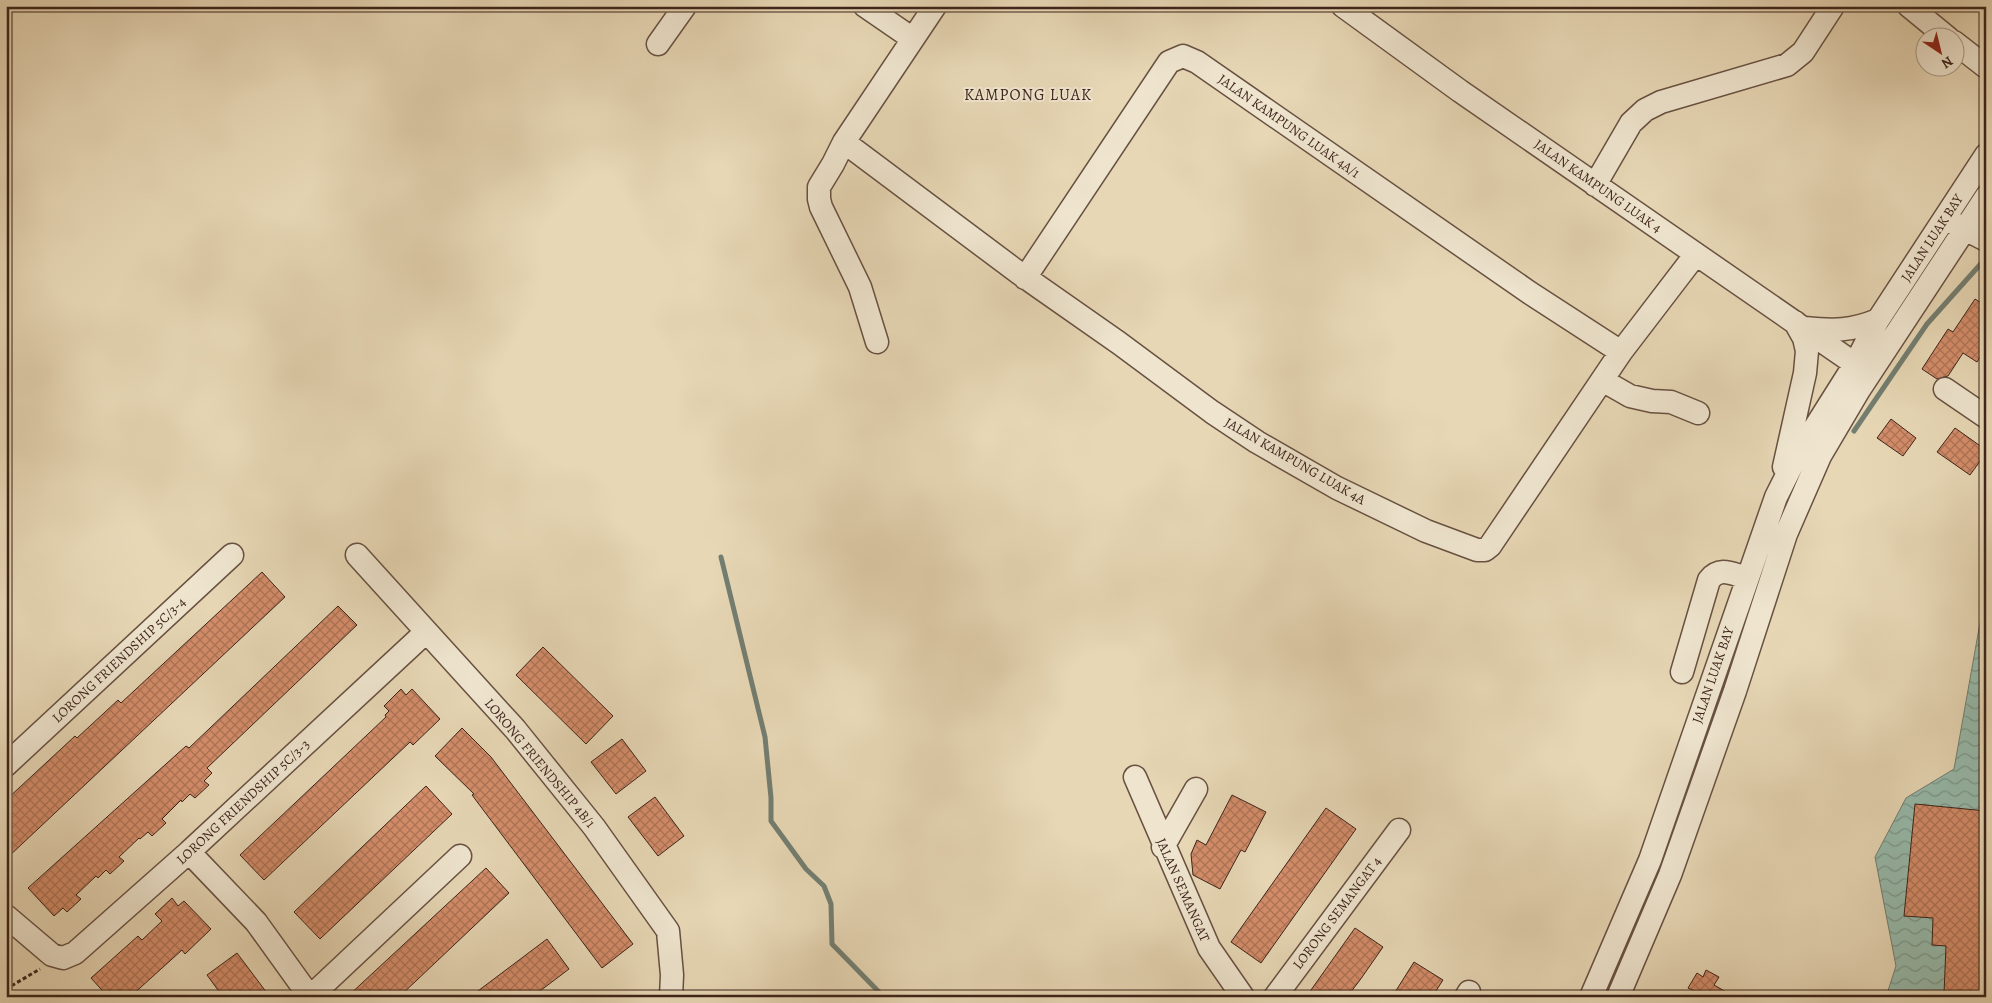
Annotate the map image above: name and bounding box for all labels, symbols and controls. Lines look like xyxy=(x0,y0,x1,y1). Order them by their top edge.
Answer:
north arrow xyxy=(1914,28,1964,78)
text: N xyxy=(1938,52,1957,73)
street label: JALAN KAMPUNG LUAK 4A/1 xyxy=(1214,70,1364,182)
district label: KAMPONG LUAK xyxy=(964,84,1092,106)
street label: JALAN KAMPUNG LUAK 4 xyxy=(1530,135,1666,237)
street label: JALAN LUAK BAY xyxy=(1897,190,1968,285)
street label: JALAN KAMPUNG LUAK 4A xyxy=(1221,413,1370,510)
street label: LORONG FRIENDSHIP 5C/3-4 xyxy=(48,593,190,727)
street label: JALAN LUAK BAY xyxy=(1688,624,1739,726)
street label: LORONG FRIENDSHIP 4B/1 xyxy=(480,694,600,832)
street label: LORONG FRIENDSHIP 5C/3-3 xyxy=(172,735,314,869)
street label: JALAN SEMANGAT xyxy=(1152,835,1215,945)
street label: LORONG SEMANGAT 4 xyxy=(1288,853,1386,973)

